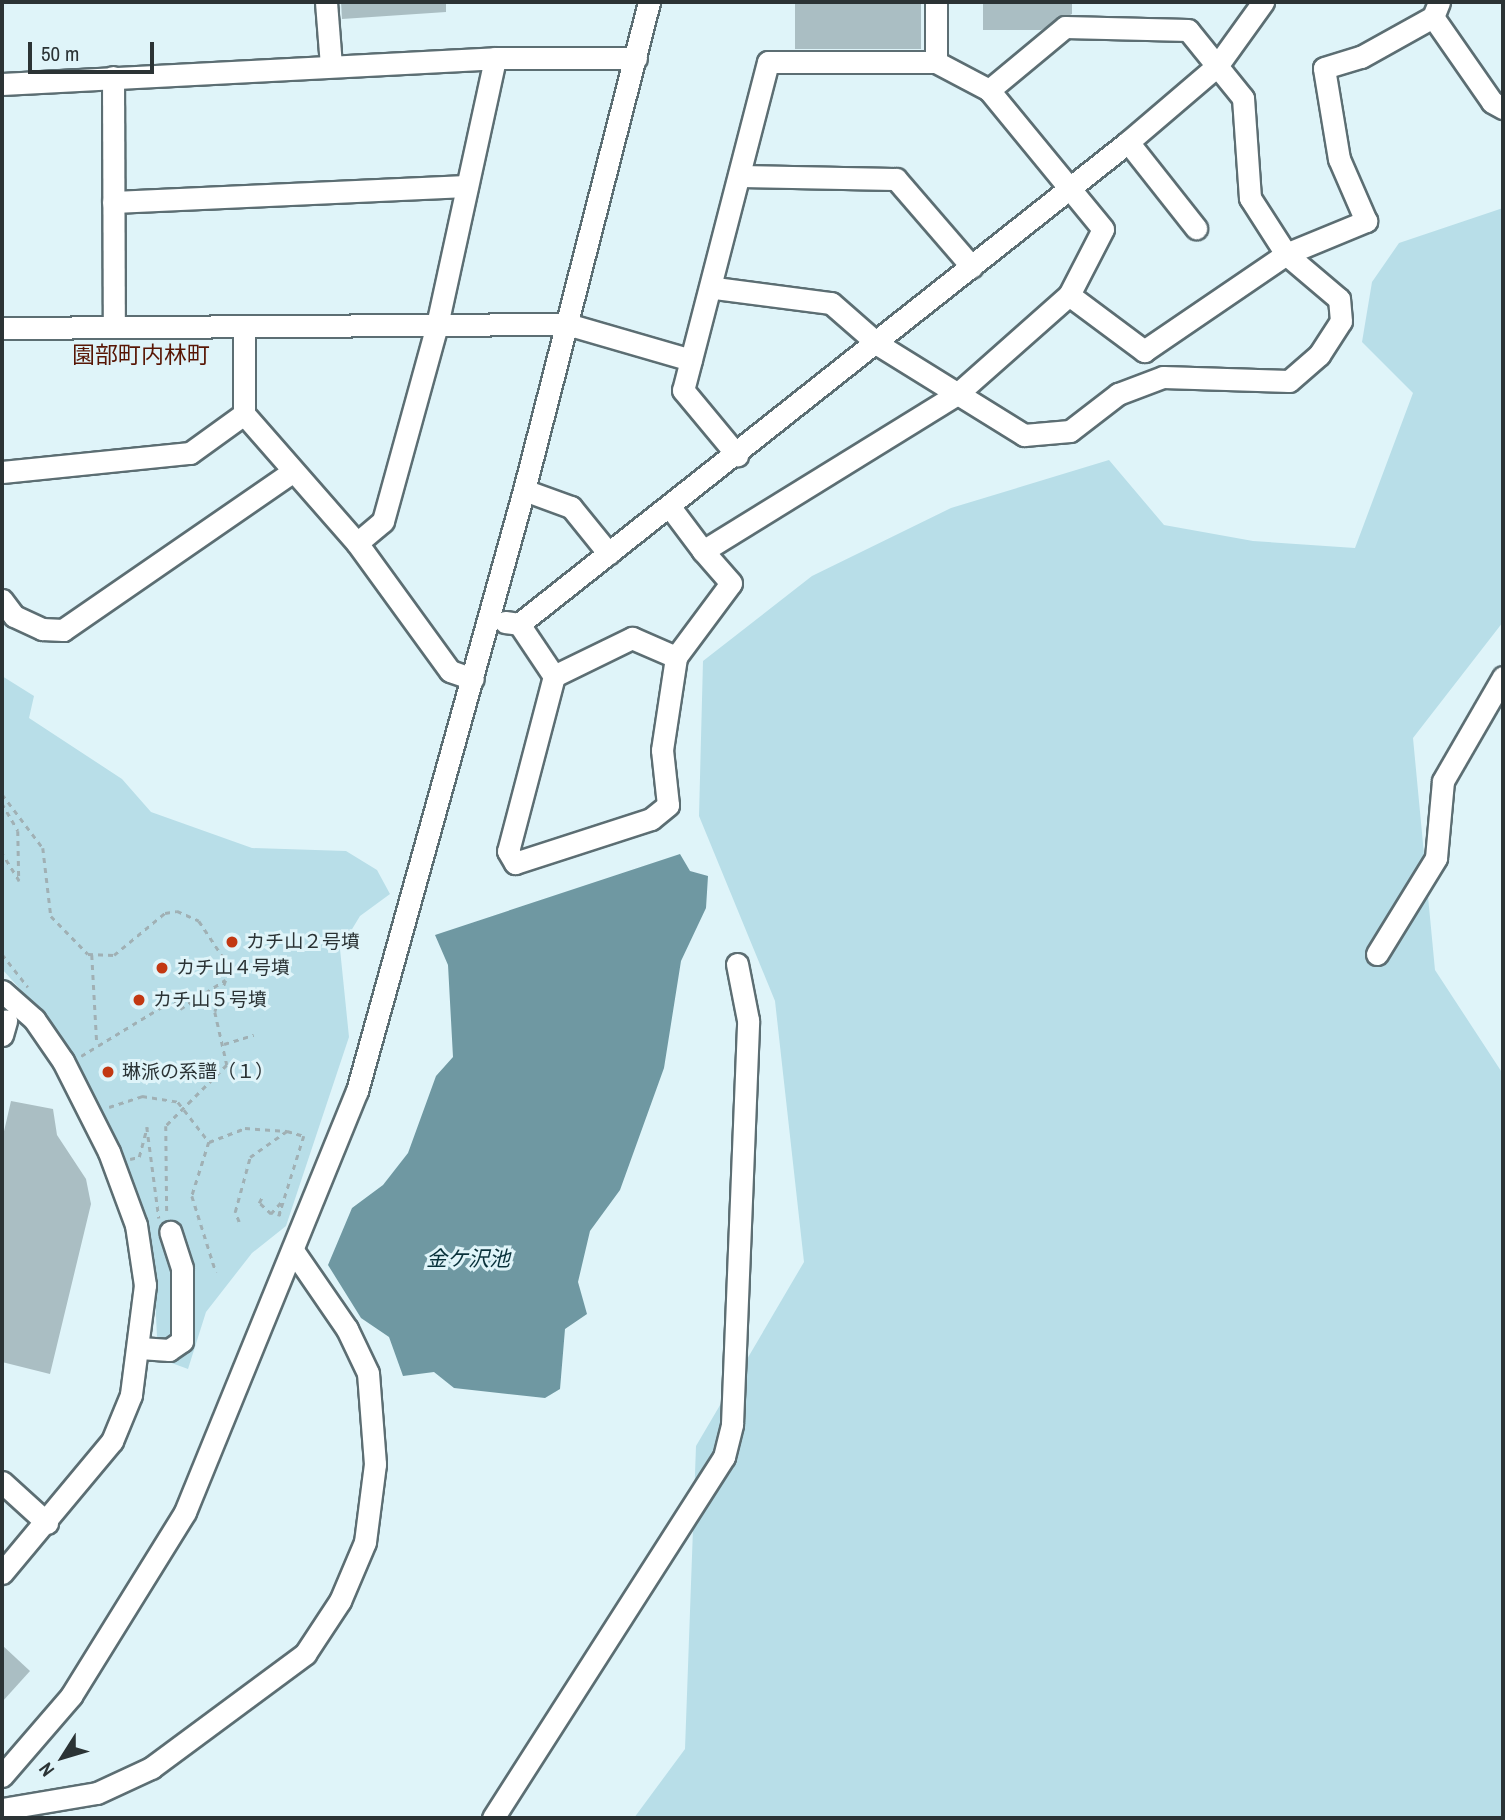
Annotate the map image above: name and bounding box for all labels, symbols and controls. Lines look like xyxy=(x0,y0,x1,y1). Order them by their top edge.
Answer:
scale bar xyxy=(32,28,158,72)
text: 50 m xyxy=(41,39,79,68)
district label: 園部町内林町 xyxy=(72,341,210,369)
place label: カチ山２号墳 xyxy=(246,931,360,953)
marker: カチ山２号墳 xyxy=(224,934,240,950)
place label: カチ山４号墳 xyxy=(176,957,290,979)
marker: カチ山４号墳 xyxy=(154,960,170,976)
place label: カチ山５号墳 xyxy=(153,989,267,1011)
marker: カチ山５号墳 xyxy=(131,992,147,1008)
place label: 琳派の系譜（１） xyxy=(122,1061,274,1083)
marker: 琳派の系譜（１） xyxy=(100,1064,116,1080)
water label: 金ケ沢池 xyxy=(426,1246,510,1272)
north arrow xyxy=(28,1722,98,1792)
text: N xyxy=(32,1757,60,1782)

